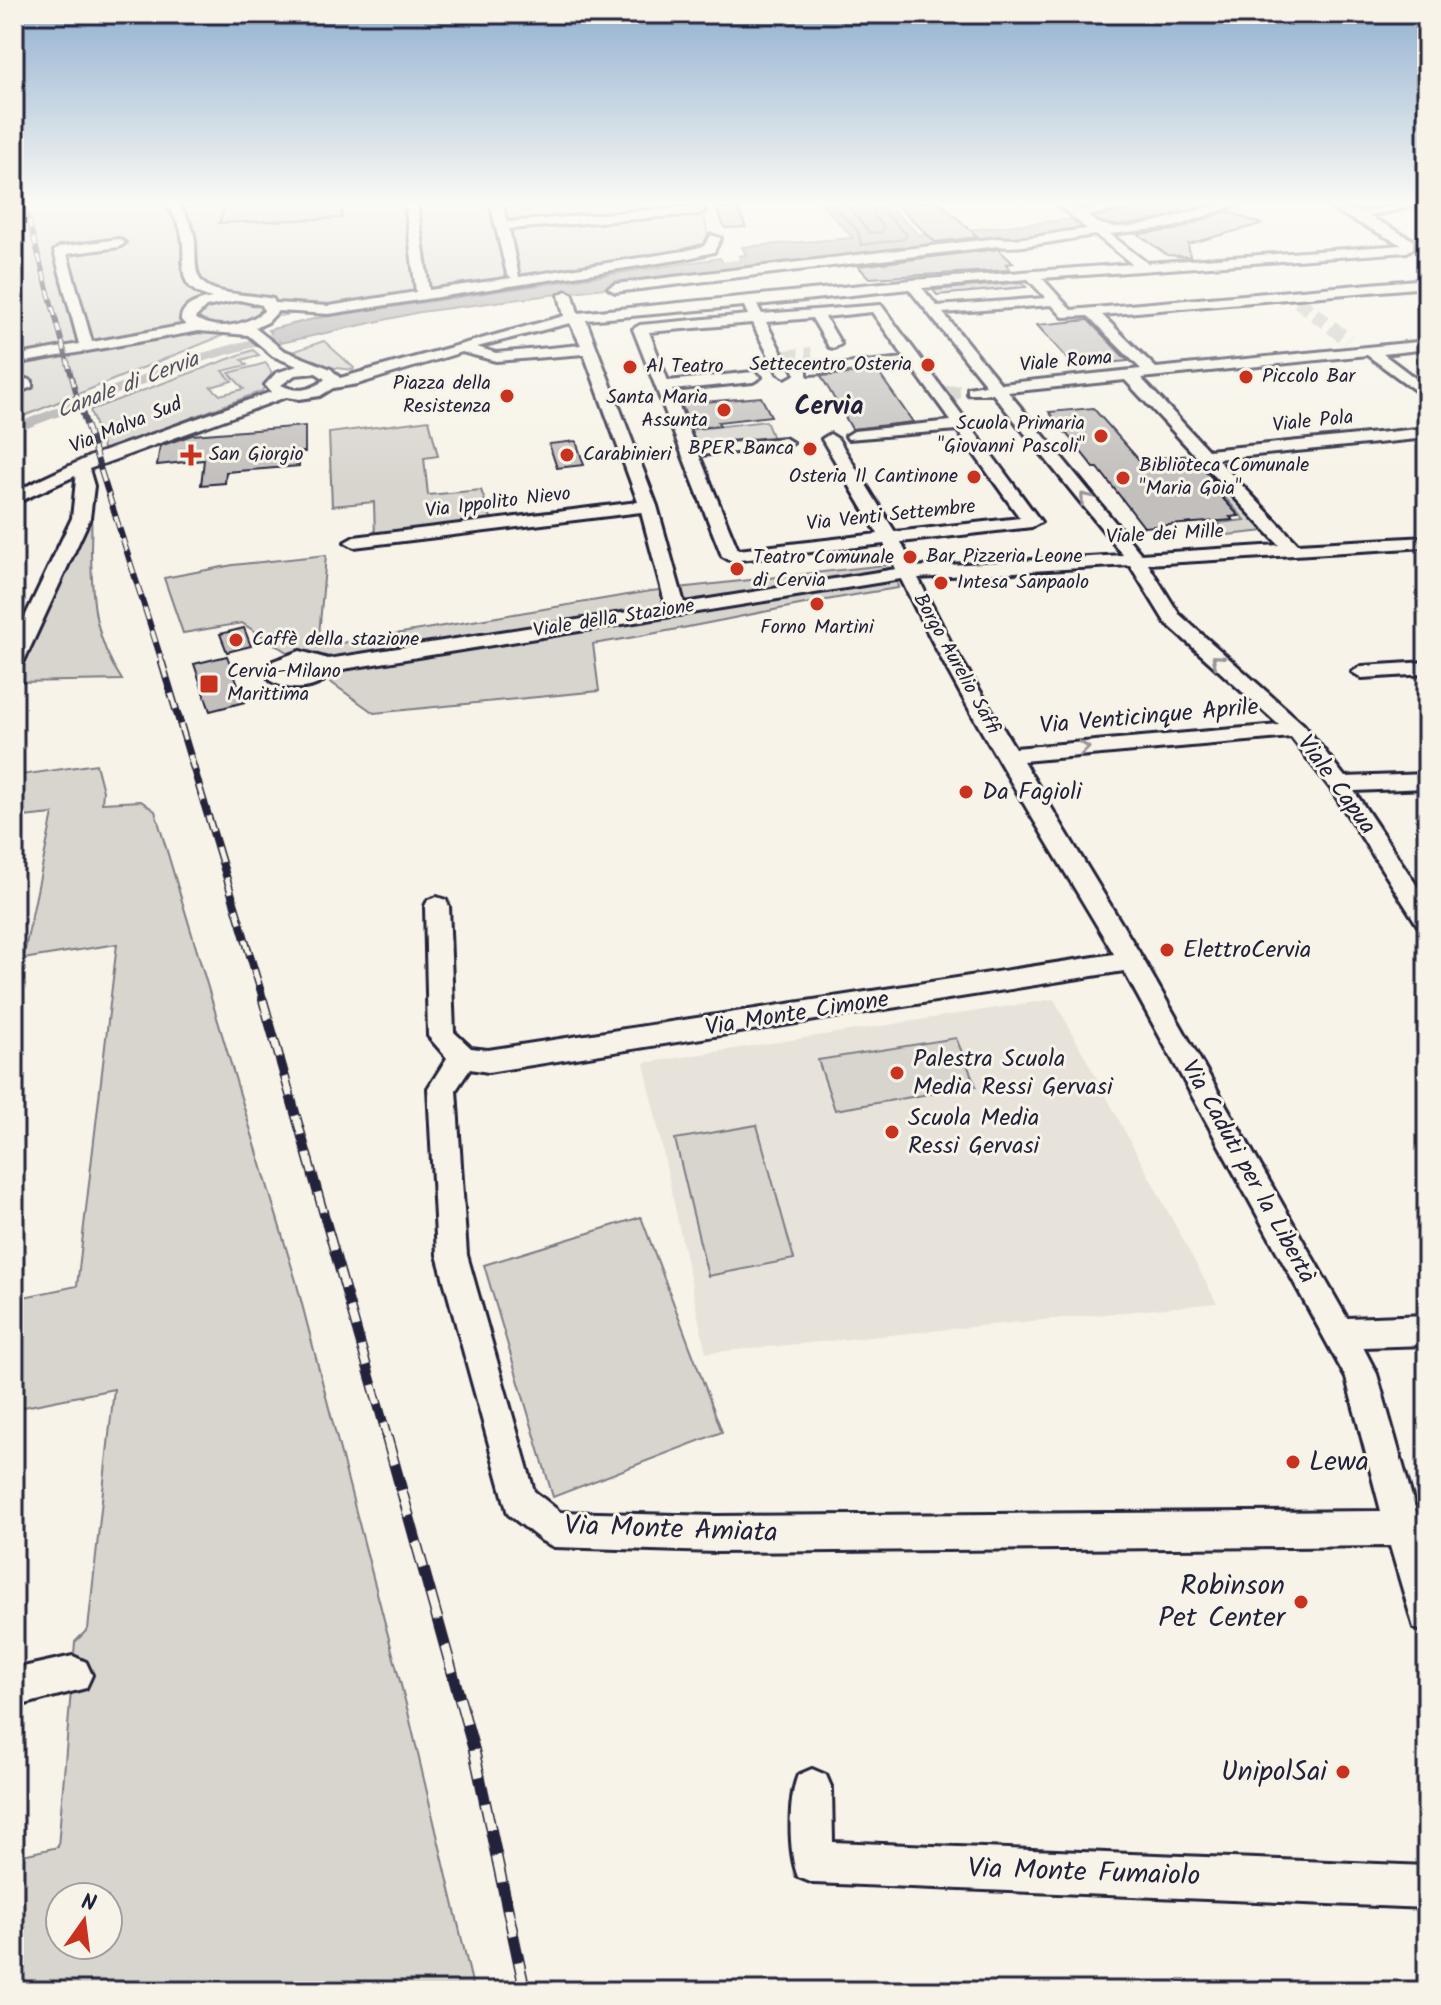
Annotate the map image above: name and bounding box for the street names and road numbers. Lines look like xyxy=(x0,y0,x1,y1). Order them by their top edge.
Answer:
street label: Viale Roma xyxy=(1018,342,1114,382)
street label: Via Malva Sud xyxy=(65,389,188,463)
street label: Viale Pola xyxy=(1271,402,1355,442)
street label: Via Ippolito Nievo xyxy=(423,478,573,528)
street label: Via Venti Settembre xyxy=(805,491,977,541)
street label: Viale dei Mille xyxy=(1105,516,1225,554)
street label: Borgo Aurelio Saffi xyxy=(904,587,1008,741)
street label: Viale della Stazione xyxy=(531,590,697,648)
street label: Via Venticinque Aprile xyxy=(1038,688,1260,746)
street label: Viale Capua xyxy=(1286,727,1386,843)
street label: Via Monte Cimone xyxy=(702,980,892,1048)
street label: Via Caduti per la Libertà xyxy=(1170,1053,1326,1291)
street label: Via Monte Amiata xyxy=(564,1504,778,1556)
street label: Via Monte Fumaiolo xyxy=(967,1846,1201,1900)

